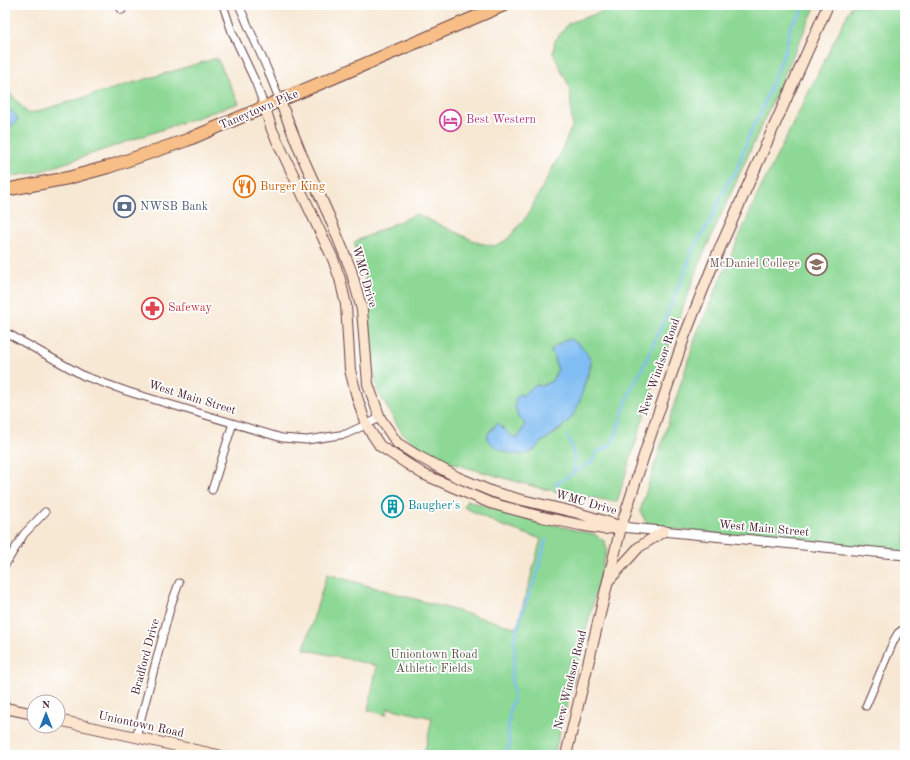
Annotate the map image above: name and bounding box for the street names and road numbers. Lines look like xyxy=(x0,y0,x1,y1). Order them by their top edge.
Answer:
street label: Taneytown Pike xyxy=(218,88,301,132)
street label: WMC Drive xyxy=(350,245,379,309)
street label: New Windsor Road xyxy=(638,317,682,417)
street label: West Main Street xyxy=(147,379,237,417)
street label: WMC Drive xyxy=(554,489,618,518)
street label: West Main Street xyxy=(718,519,810,539)
street label: Bradford Drive xyxy=(130,617,162,697)
street label: New Windsor Road xyxy=(553,629,589,731)
street label: Uniontown Road xyxy=(97,710,185,740)

